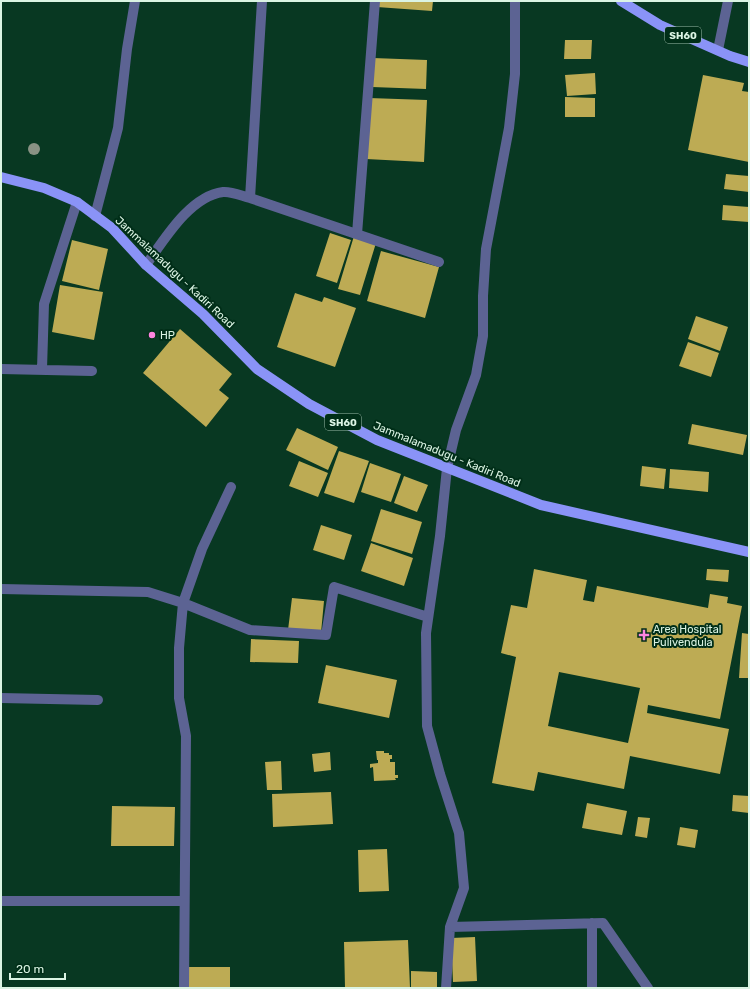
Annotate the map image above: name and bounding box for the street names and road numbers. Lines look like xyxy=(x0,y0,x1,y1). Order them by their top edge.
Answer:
road number: SH60 xyxy=(665,27,701,43)
street label: Jammalamadugu - Kadiri Road xyxy=(113,214,237,331)
road number: SH60 xyxy=(325,414,361,430)
street label: Jammalamadugu - Kadiri Road xyxy=(371,419,522,490)

